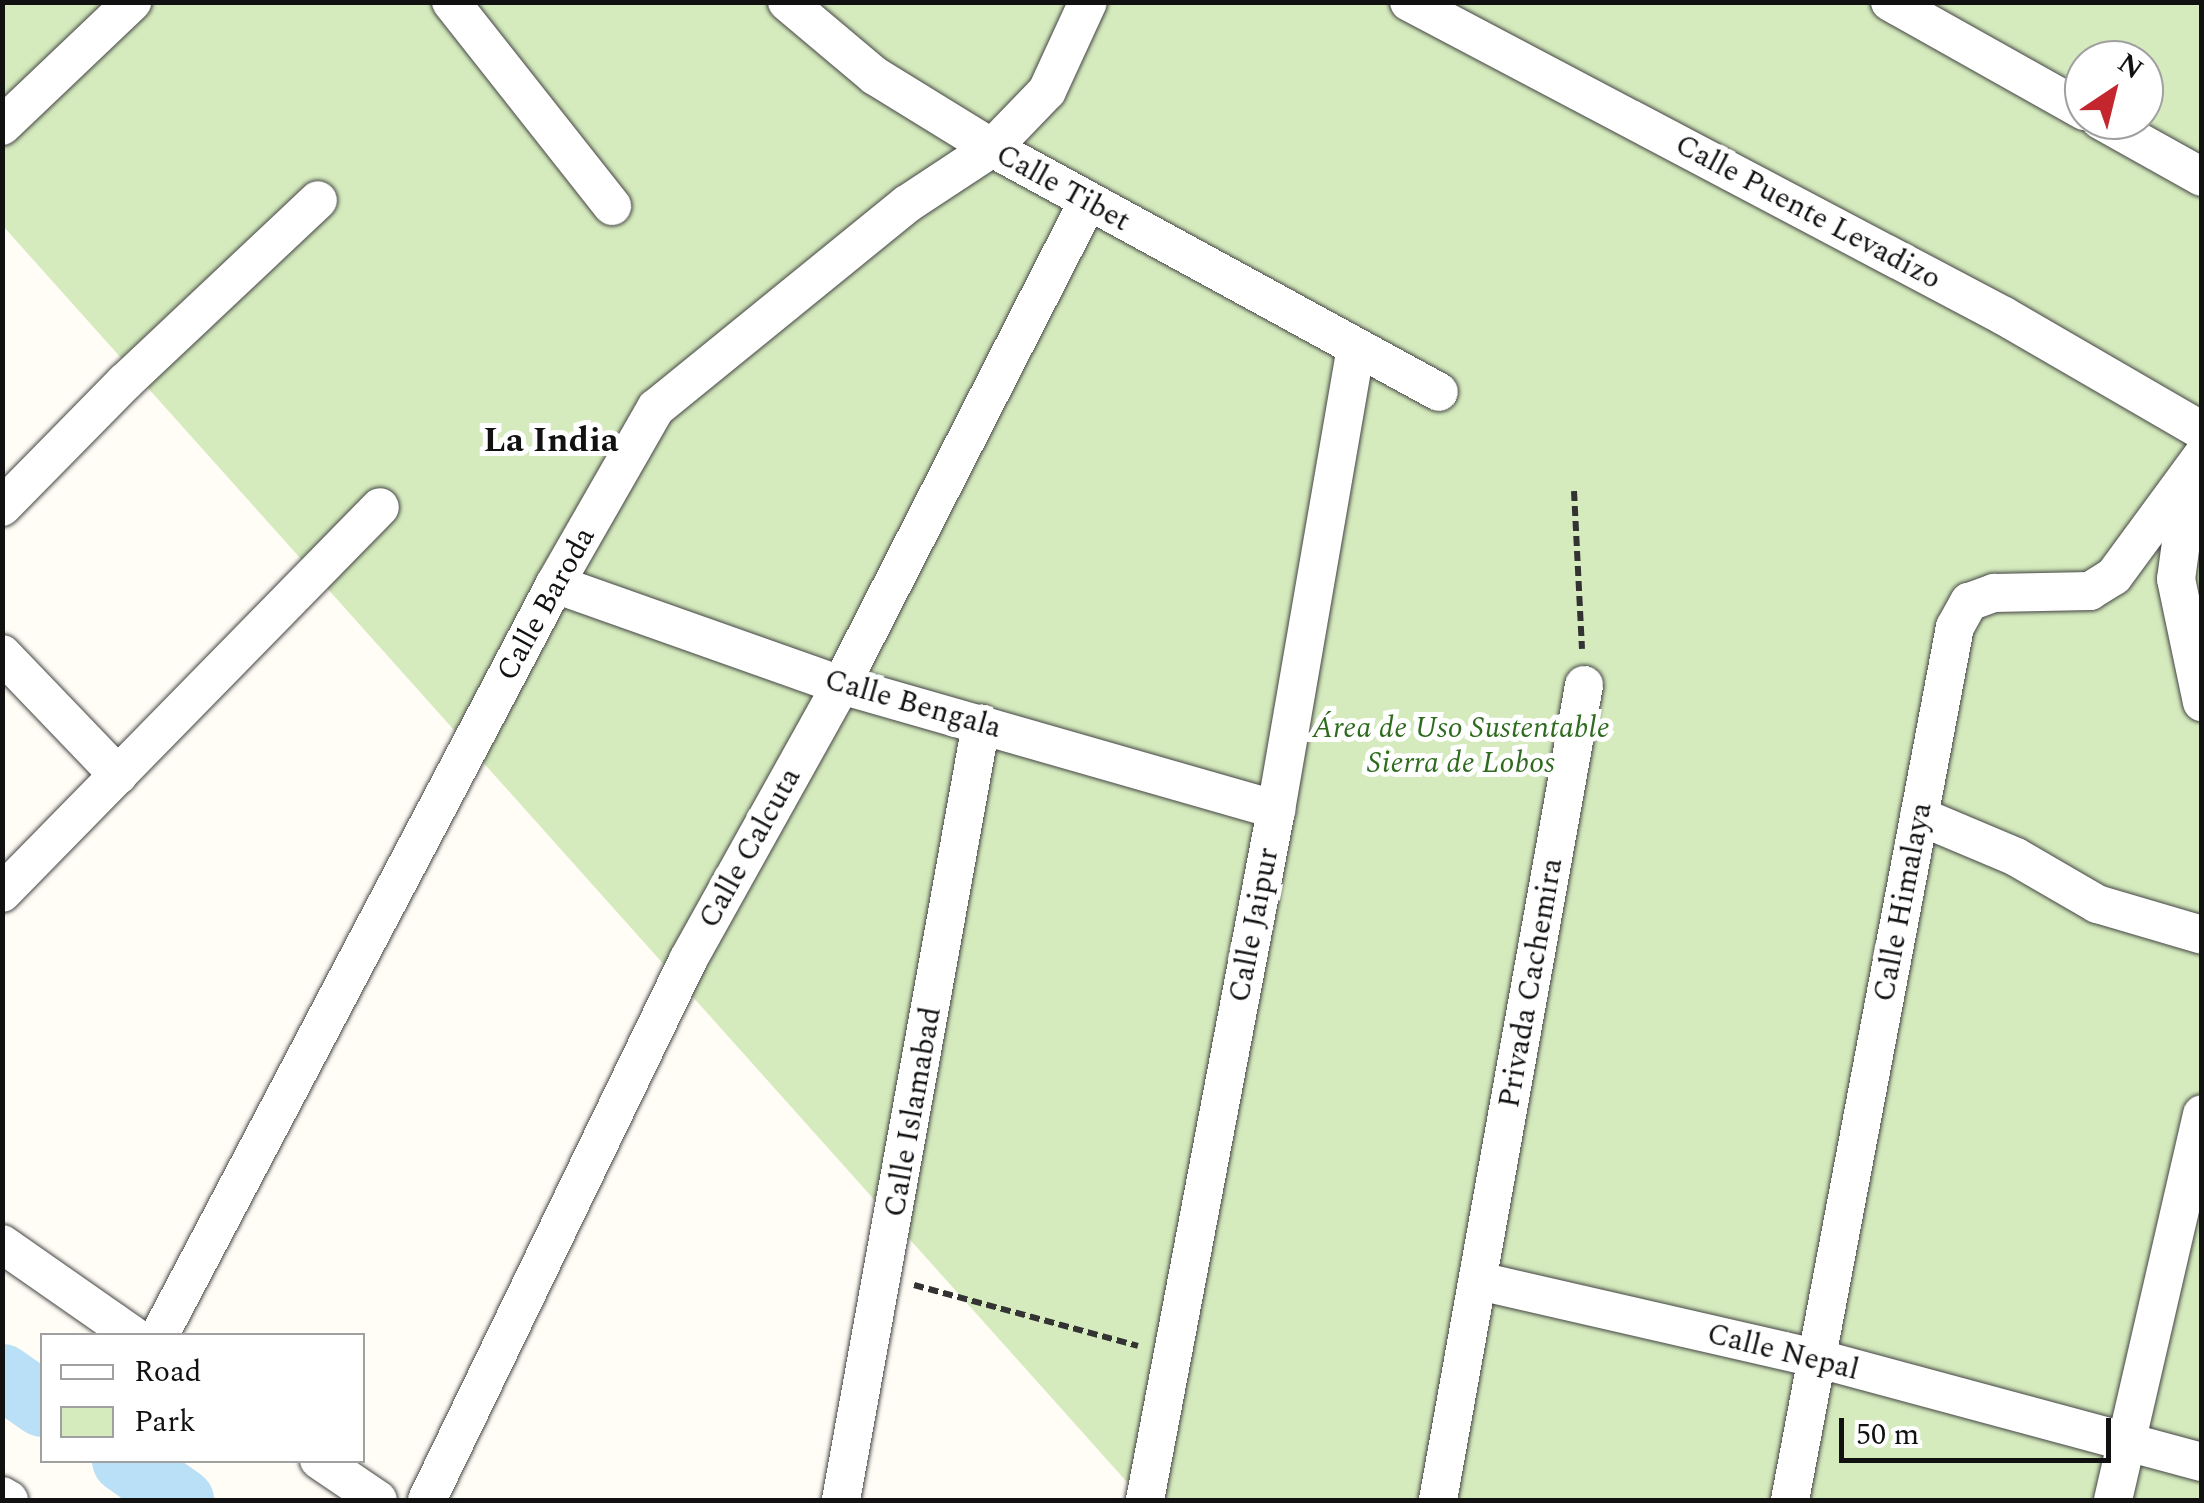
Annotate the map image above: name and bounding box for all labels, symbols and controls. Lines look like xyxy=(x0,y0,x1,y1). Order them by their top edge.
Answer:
north arrow xyxy=(2064,40,2164,140)
text: N xyxy=(2109,42,2152,91)
street label: Calle Puente Levadizo xyxy=(1669,127,1947,297)
street label: Calle Tibet xyxy=(990,136,1136,240)
district label: La India xyxy=(483,420,619,462)
street label: Calle Baroda xyxy=(489,521,603,687)
street label: Calle Bengala xyxy=(821,662,1005,746)
park label: Área de Uso Sustentable Sierra de Lobos xyxy=(1312,710,1610,780)
street label: Calle Calcuta xyxy=(691,762,809,934)
street label: Calle Himalaya xyxy=(1866,799,1940,1005)
street label: Calle Jaipur xyxy=(1221,845,1287,1005)
street label: Privada Cachemira xyxy=(1491,855,1571,1111)
street label: Calle Islamabad xyxy=(877,1004,949,1220)
street label: Calle Nepal xyxy=(1703,1316,1863,1388)
legend xyxy=(40,1333,365,1463)
text: Road xyxy=(134,1349,202,1395)
scale bar xyxy=(1844,1398,2116,1460)
text: Park xyxy=(134,1399,196,1445)
text: 50 m xyxy=(1856,1412,1919,1458)

